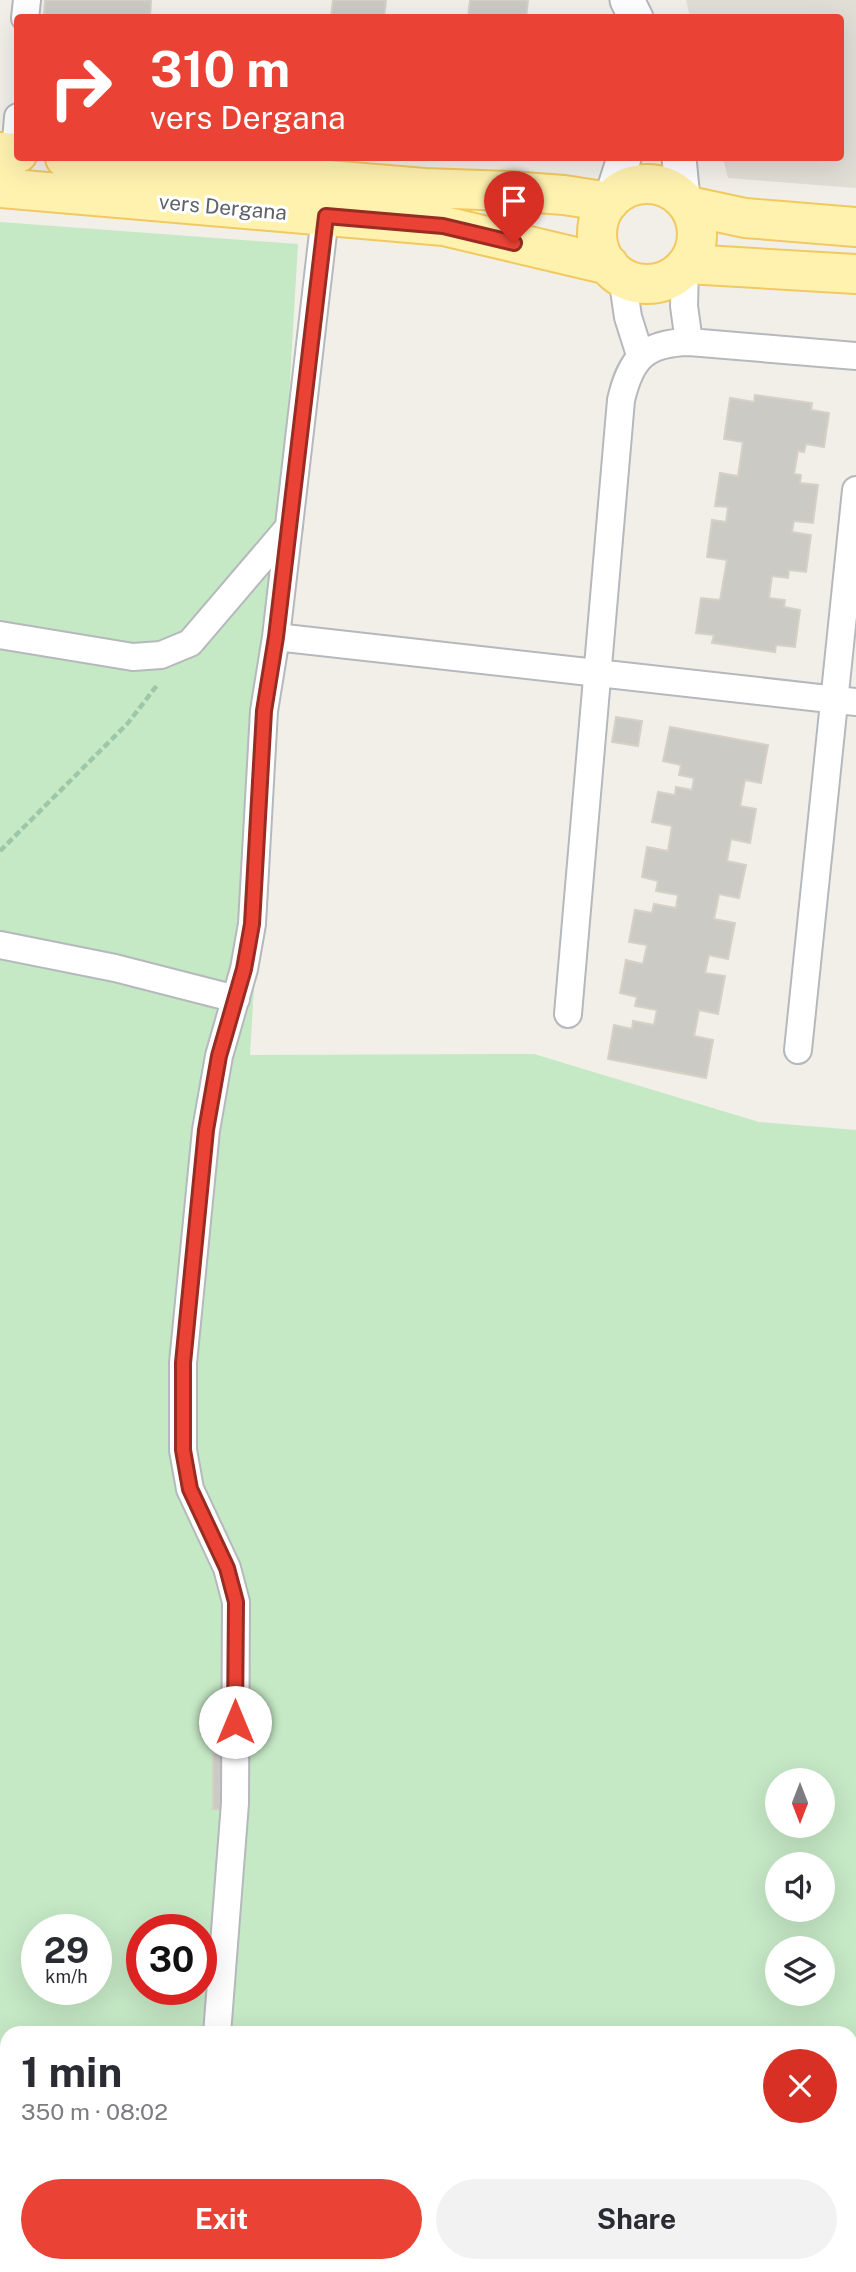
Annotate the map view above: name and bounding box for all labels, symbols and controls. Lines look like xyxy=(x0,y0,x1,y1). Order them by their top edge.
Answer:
text: 310 m xyxy=(150,40,290,98)
icon: right xyxy=(35,42,126,133)
text: vers Dergana xyxy=(150,99,346,136)
pin xyxy=(484,171,544,243)
icon: arrive xyxy=(495,182,533,220)
street label: vers Dergana xyxy=(158,189,288,225)
position arrow xyxy=(198,1685,272,1759)
north arrow xyxy=(765,1768,835,1838)
map controls xyxy=(765,1768,835,2006)
button: sound xyxy=(765,1852,835,1922)
speed limit sign: 30 xyxy=(126,1914,217,2005)
text: 29 xyxy=(44,1930,89,1971)
button: layers xyxy=(765,1936,835,2006)
text: km/h xyxy=(45,1966,88,1987)
text: 1 min xyxy=(21,2047,122,2096)
button: close xyxy=(763,2049,837,2123)
text: 350 m · 08:02 xyxy=(21,2098,168,2125)
button: Exit xyxy=(21,2179,422,2259)
button: Share xyxy=(436,2179,837,2259)

